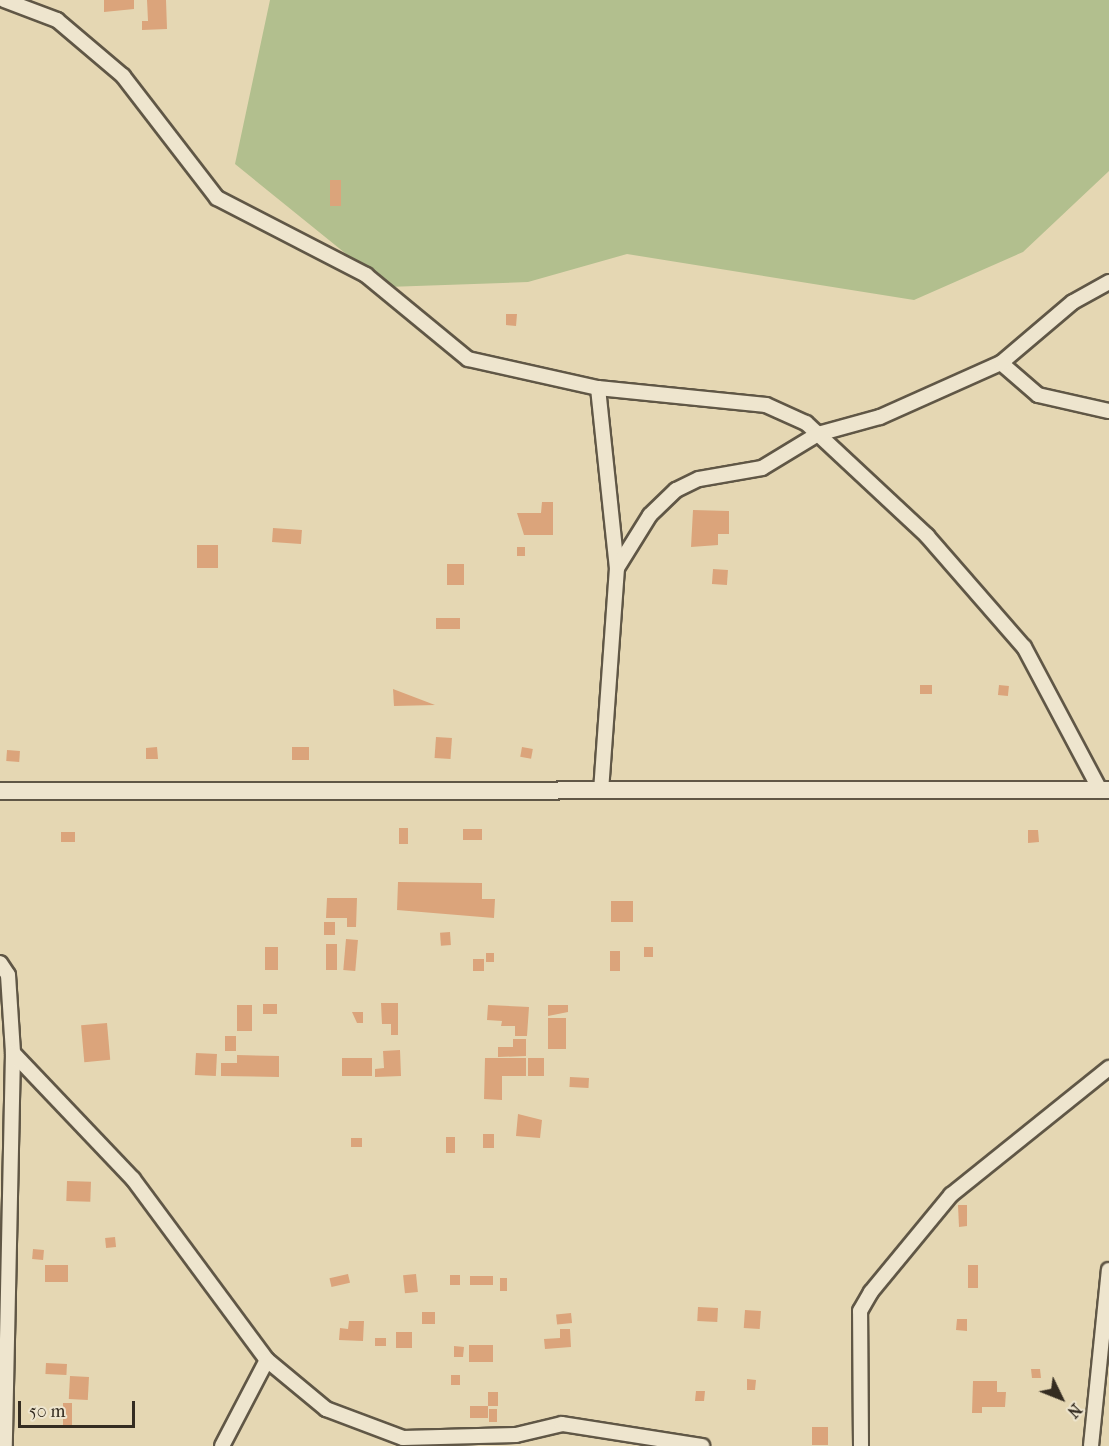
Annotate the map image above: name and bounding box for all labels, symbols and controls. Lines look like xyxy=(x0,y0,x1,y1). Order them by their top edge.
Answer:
north arrow xyxy=(1031,1368,1091,1428)
scale bar xyxy=(21,1389,138,1427)
text: N xyxy=(1063,1400,1086,1422)
text: 50 m xyxy=(29,1401,65,1422)

